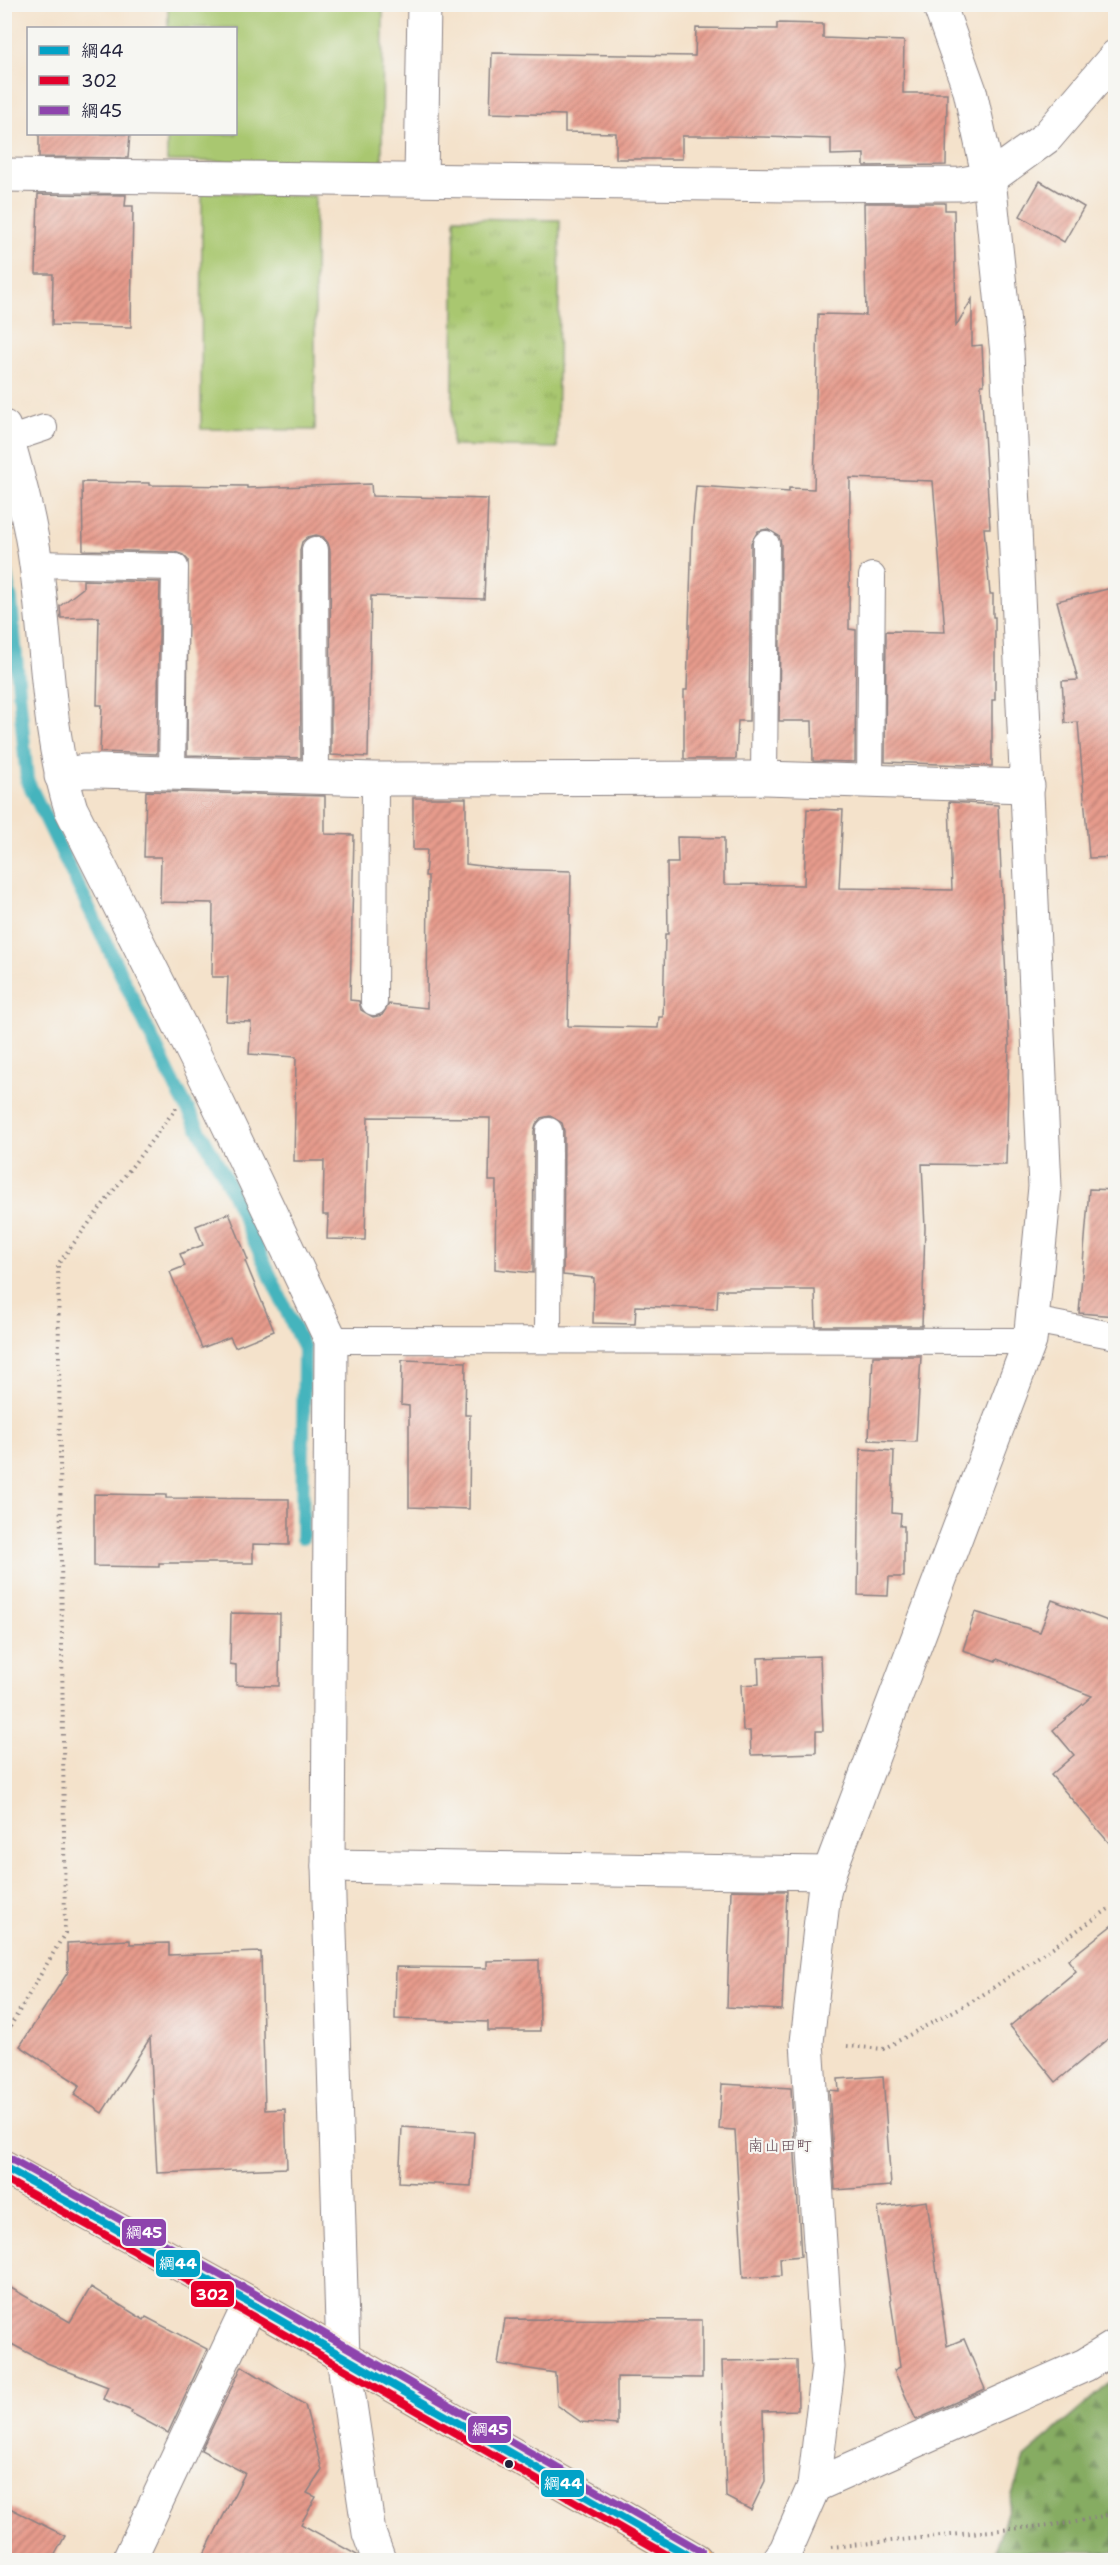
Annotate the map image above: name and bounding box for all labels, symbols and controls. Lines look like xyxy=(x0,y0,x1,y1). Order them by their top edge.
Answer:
legend xyxy=(27,27,237,135)
text: 綱44 xyxy=(81,39,124,63)
text: 302 xyxy=(81,69,117,93)
text: 綱45 xyxy=(81,99,122,123)
district label: 南山田町 xyxy=(748,2135,812,2156)
line badge: 綱45 xyxy=(121,2218,167,2247)
text: 綱45 xyxy=(126,2222,162,2243)
line badge: 綱44 xyxy=(155,2249,201,2278)
text: 綱44 xyxy=(159,2253,197,2274)
line badge: 302 xyxy=(190,2280,235,2308)
text: 302 xyxy=(196,2284,228,2305)
line badge: 綱45 xyxy=(467,2415,512,2444)
text: 綱45 xyxy=(472,2419,508,2440)
unlabelled marker xyxy=(503,2458,515,2470)
line badge: 綱44 xyxy=(540,2469,585,2498)
text: 綱44 xyxy=(544,2473,582,2494)

